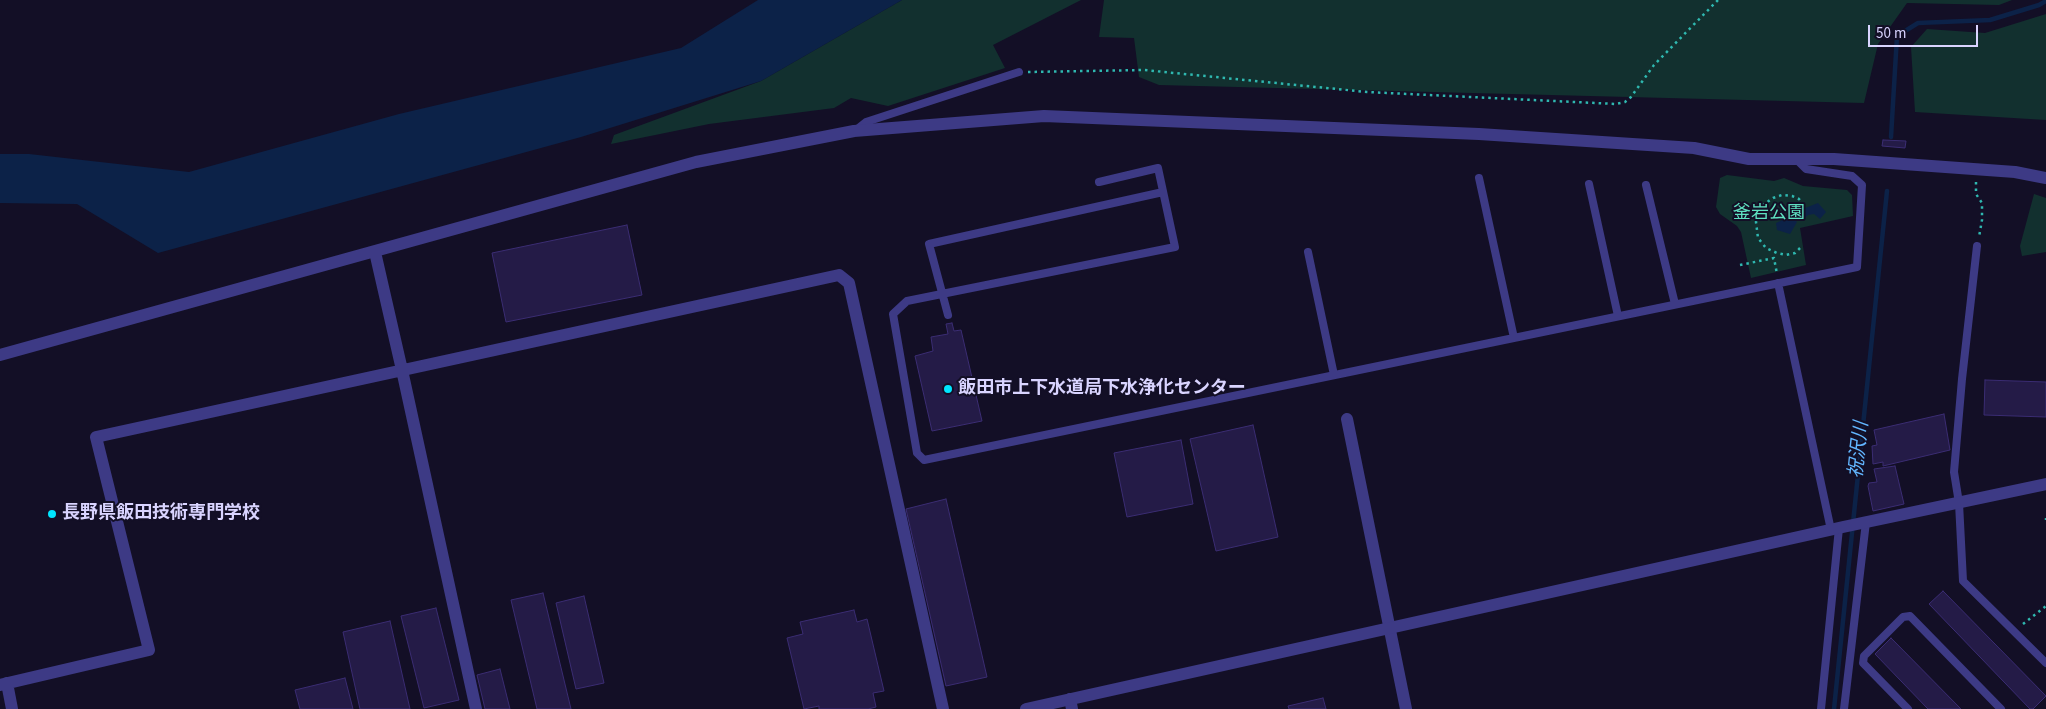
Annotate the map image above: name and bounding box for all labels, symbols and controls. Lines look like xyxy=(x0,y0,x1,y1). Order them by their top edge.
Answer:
scale bar xyxy=(1871,15,1981,47)
text: 50 m xyxy=(1876,23,1906,44)
park label: 釜岩公園 xyxy=(1733,203,1805,225)
place label: 飯田市上下水道局下水浄化センター xyxy=(958,378,1246,400)
marker: 飯田市上下水道局下水浄化センター xyxy=(942,383,954,395)
water label: 祝沢川 xyxy=(1846,420,1874,480)
place label: 長野県飯田技術専門学校 xyxy=(62,503,260,525)
marker: 長野県飯田技術専門学校 xyxy=(46,508,58,520)

